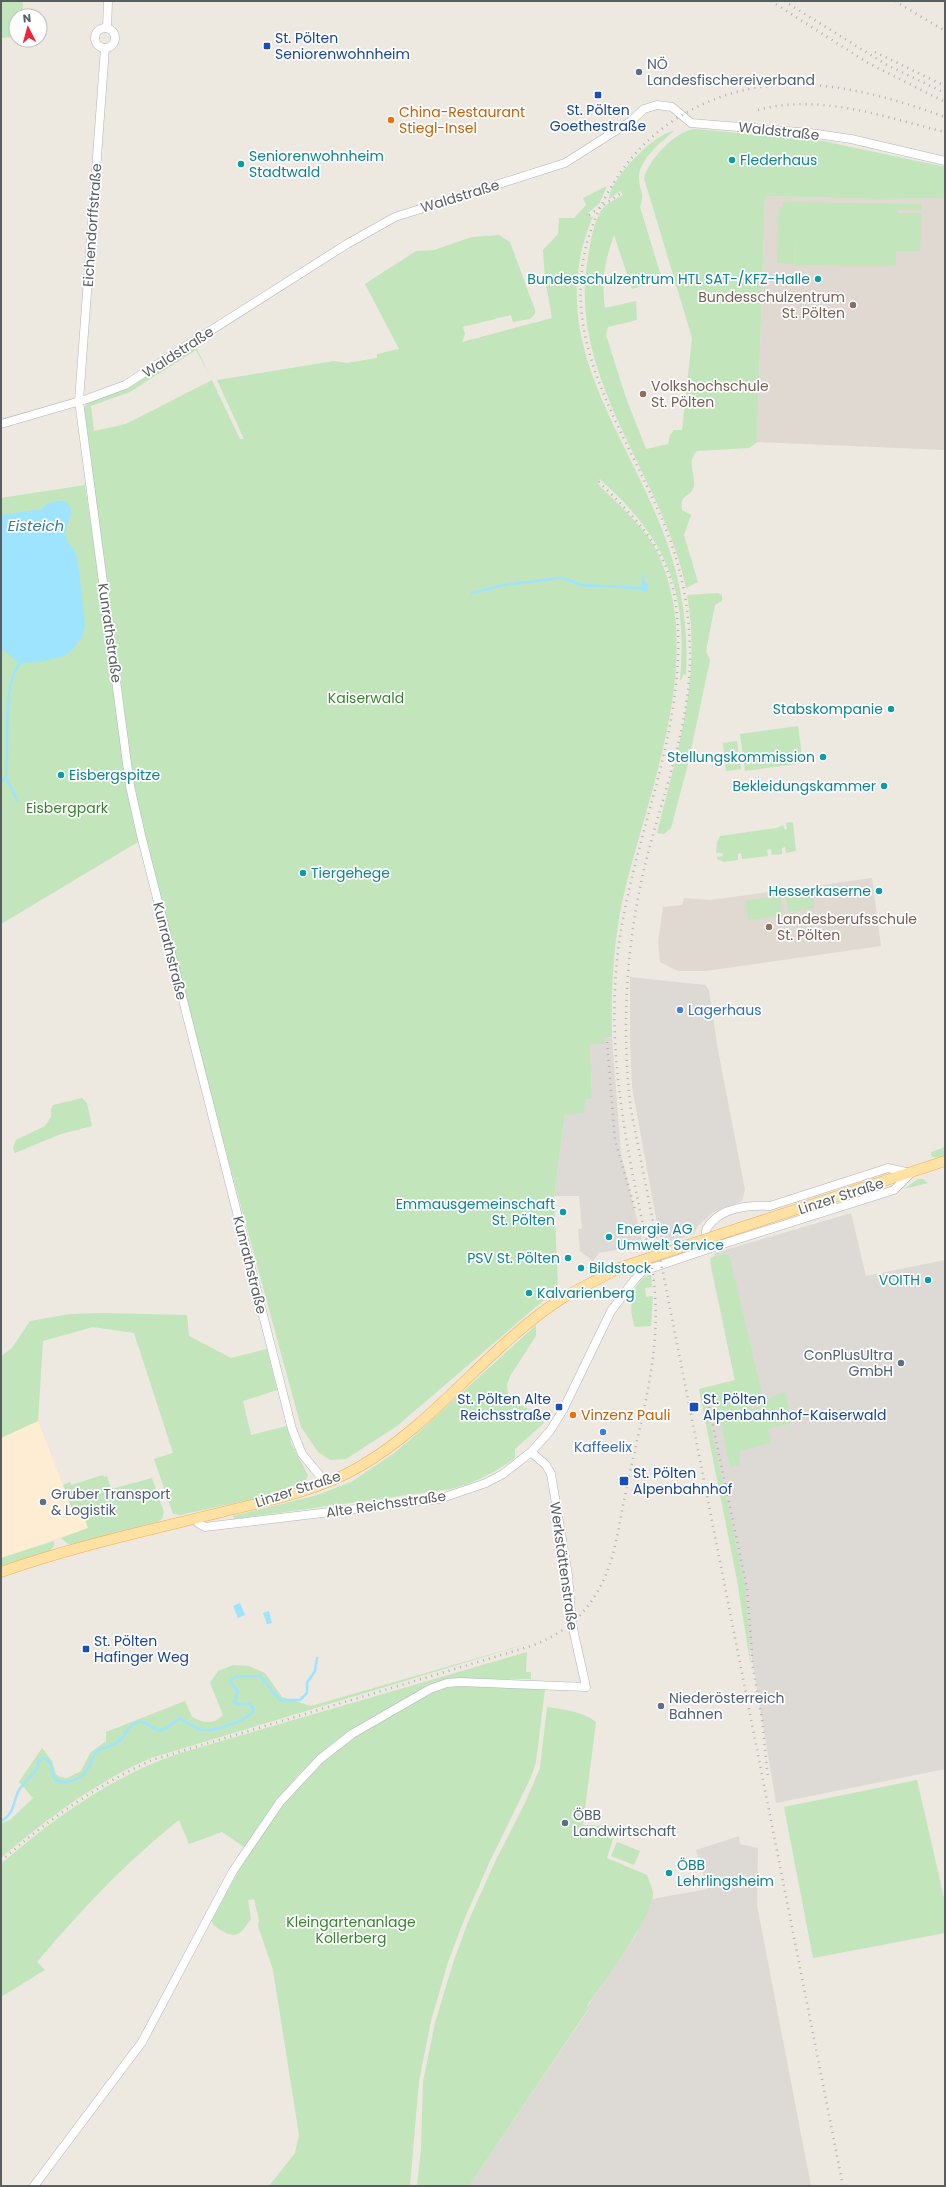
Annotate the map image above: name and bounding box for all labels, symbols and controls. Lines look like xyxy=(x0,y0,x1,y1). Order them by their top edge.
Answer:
north arrow xyxy=(8,8,48,48)
text: N xyxy=(22,10,32,26)
place label: St. Pölten Seniorenwohnheim xyxy=(275,28,410,64)
marker: St. Pölten Seniorenwohnheim xyxy=(262,41,272,51)
place label: NÖ Landesfischereiverband xyxy=(647,54,815,90)
marker: NÖ Landesfischereiverband xyxy=(634,67,644,77)
marker: St. Pölten Goethestraße xyxy=(593,90,603,100)
place label: St. Pölten Goethestraße xyxy=(550,100,647,136)
place label: China-Restaurant Stiegl-Insel xyxy=(399,102,525,138)
marker: China-Restaurant Stiegl-Insel xyxy=(386,115,396,125)
street label: Waldstraße xyxy=(738,117,821,145)
place label: Seniorenwohnheim Stadtwald xyxy=(249,146,384,182)
place label: Flederhaus xyxy=(740,150,817,170)
marker: Flederhaus xyxy=(727,155,737,165)
marker: Seniorenwohnheim Stadtwald xyxy=(236,159,246,169)
street label: Eichendorffstraße xyxy=(78,162,106,287)
street label: Waldstraße xyxy=(418,174,502,217)
place label: Bundesschulzentrum HTL SAT-/KFZ-Halle xyxy=(527,269,810,289)
marker: Bundesschulzentrum HTL SAT-/KFZ-Halle xyxy=(813,274,823,284)
place label: Bundesschulzentrum St. Pölten xyxy=(698,287,845,323)
marker: Bundesschulzentrum St. Pölten xyxy=(848,300,858,310)
street label: Waldstraße xyxy=(138,321,218,383)
place label: Volkshochschule St. Pölten xyxy=(651,376,769,412)
marker: Volkshochschule St. Pölten xyxy=(638,389,648,399)
water label: Eisteich xyxy=(8,515,64,536)
street label: Kunrathstraße xyxy=(93,582,127,684)
park label: Kaiserwald xyxy=(328,688,404,708)
place label: Stabskompanie xyxy=(773,699,883,719)
marker: Stabskompanie xyxy=(886,704,896,714)
place label: Stellungskommission xyxy=(667,747,815,767)
marker: Stellungskommission xyxy=(818,752,828,762)
place label: Eisbergspitze xyxy=(69,765,160,785)
marker: Eisbergspitze xyxy=(56,770,66,780)
place label: Bekleidungskammer xyxy=(732,776,876,796)
marker: Bekleidungskammer xyxy=(879,781,889,791)
park label: Eisbergpark xyxy=(26,798,109,818)
place label: Tiergehege xyxy=(311,863,390,883)
marker: Tiergehege xyxy=(298,868,308,878)
place label: Hesserkaserne xyxy=(769,881,871,901)
marker: Hesserkaserne xyxy=(874,886,884,896)
street label: Kunrathstraße xyxy=(148,900,192,1002)
place label: Landesberufsschule St. Pölten xyxy=(777,909,917,945)
marker: Landesberufsschule St. Pölten xyxy=(764,922,774,932)
place label: Lagerhaus xyxy=(688,1000,762,1020)
marker: Lagerhaus xyxy=(675,1005,685,1015)
street label: Linzer Straße xyxy=(796,1173,887,1219)
place label: Emmausgemeinschaft St. Pölten xyxy=(396,1194,555,1230)
marker: Emmausgemeinschaft St. Pölten xyxy=(558,1207,568,1217)
street label: Kunrathstraße xyxy=(228,1214,272,1316)
place label: Energie AG Umwelt Service xyxy=(617,1219,724,1255)
marker: Energie AG Umwelt Service xyxy=(604,1232,614,1242)
place label: PSV St. Pölten xyxy=(467,1248,560,1268)
marker: PSV St. Pölten xyxy=(563,1253,573,1263)
place label: Bildstock xyxy=(589,1258,652,1278)
marker: Bildstock xyxy=(576,1263,586,1273)
place label: VOITH xyxy=(879,1270,920,1290)
marker: VOITH xyxy=(923,1275,933,1285)
place label: Kalvarienberg xyxy=(537,1283,635,1303)
marker: Kalvarienberg xyxy=(524,1288,534,1298)
place label: ConPlusUltra GmbH xyxy=(804,1345,893,1381)
marker: ConPlusUltra GmbH xyxy=(896,1358,906,1368)
place label: St. Pölten Alte Reichsstraße xyxy=(457,1389,551,1425)
place label: St. Pölten Alpenbahnhof-Kaiserwald xyxy=(703,1389,886,1425)
marker: St. Pölten Alpenbahnhof-Kaiserwald xyxy=(688,1401,700,1413)
marker: St. Pölten Alte Reichsstraße xyxy=(554,1402,564,1412)
place label: Vinzenz Pauli xyxy=(581,1405,670,1425)
marker: Vinzenz Pauli xyxy=(568,1410,578,1420)
marker: Kaffeelix xyxy=(598,1427,608,1437)
place label: Kaffeelix xyxy=(574,1437,632,1457)
place label: St. Pölten Alpenbahnhof xyxy=(633,1463,733,1499)
street label: Linzer Straße xyxy=(253,1466,344,1512)
marker: St. Pölten Alpenbahnhof xyxy=(618,1475,630,1487)
place label: Gruber Transport & Logistik xyxy=(51,1484,170,1520)
street label: Alte Reichsstraße xyxy=(325,1486,448,1522)
marker: Gruber Transport & Logistik xyxy=(38,1497,48,1507)
street label: Werkstättenstraße xyxy=(545,1500,583,1632)
place label: St. Pölten Hafinger Weg xyxy=(94,1631,189,1667)
marker: St. Pölten Hafinger Weg xyxy=(81,1644,91,1654)
place label: Niederösterreich Bahnen xyxy=(669,1688,784,1724)
marker: Niederösterreich Bahnen xyxy=(656,1701,666,1711)
place label: ÖBB Landwirtschaft xyxy=(573,1805,676,1841)
marker: ÖBB Landwirtschaft xyxy=(560,1818,570,1828)
place label: ÖBB Lehrlingsheim xyxy=(677,1855,774,1891)
marker: ÖBB Lehrlingsheim xyxy=(664,1868,674,1878)
park label: Kleingartenanlage Kollerberg xyxy=(286,1912,416,1948)

